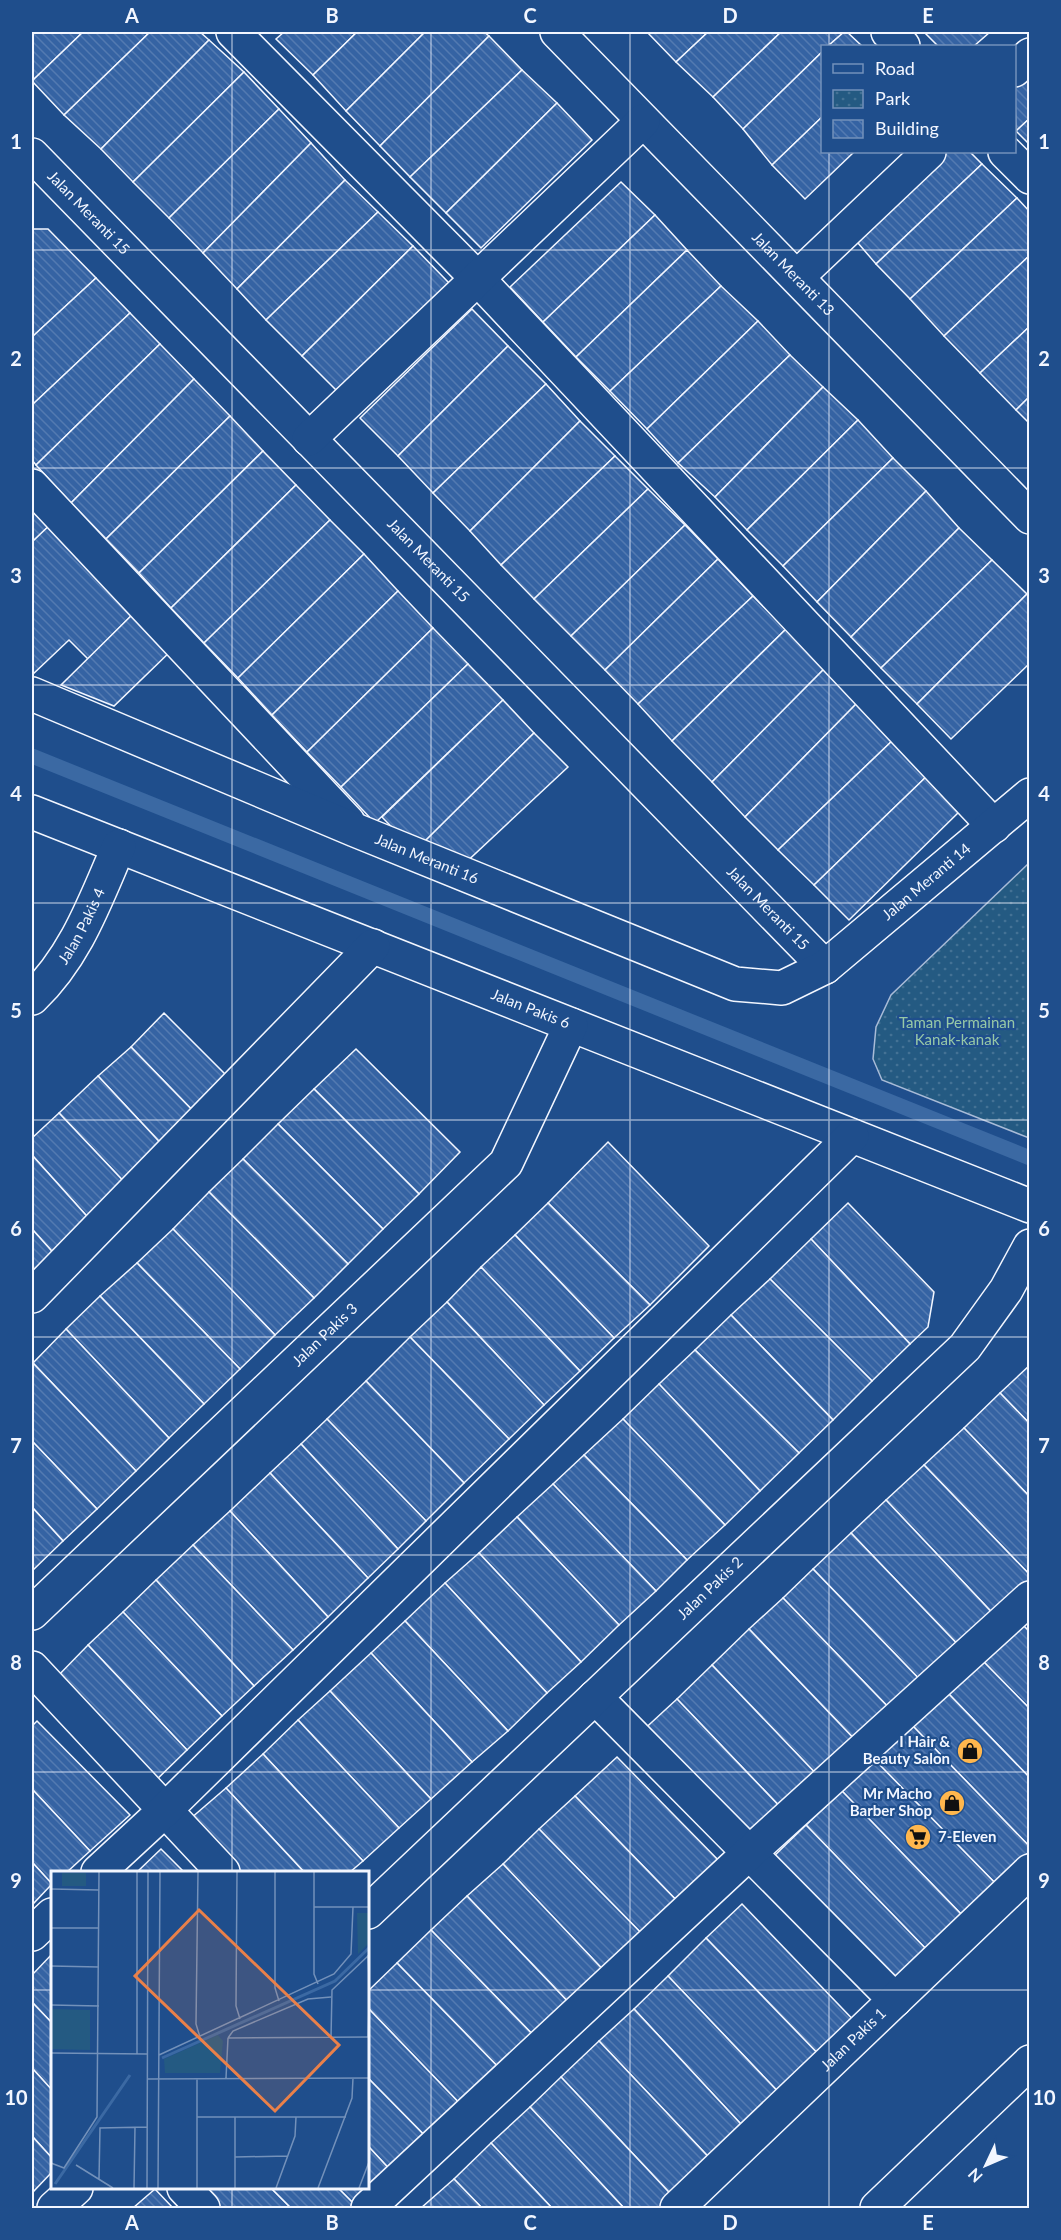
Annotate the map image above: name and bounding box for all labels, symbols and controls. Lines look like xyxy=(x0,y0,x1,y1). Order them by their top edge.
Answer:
text: A xyxy=(124,3,139,27)
text: B xyxy=(325,3,339,27)
text: C xyxy=(523,3,537,27)
text: D xyxy=(722,3,738,27)
text: E xyxy=(922,3,934,27)
legend xyxy=(821,45,1016,153)
text: Road xyxy=(875,57,915,79)
text: Park xyxy=(875,87,911,109)
text: Building xyxy=(875,117,939,139)
text: 1 xyxy=(10,129,22,153)
text: 1 xyxy=(1038,129,1050,153)
street label: Jalan Meranti 15 xyxy=(44,167,134,258)
street label: Jalan Meranti 13 xyxy=(749,228,839,319)
text: 2 xyxy=(10,346,22,370)
text: 2 xyxy=(1038,346,1050,370)
street label: Jalan Meranti 15 xyxy=(384,514,474,606)
text: 3 xyxy=(10,563,22,587)
text: 3 xyxy=(1038,563,1050,587)
text: 4 xyxy=(10,781,22,805)
text: 4 xyxy=(1038,781,1050,805)
street label: Jalan Meranti 16 xyxy=(373,829,482,887)
street label: Jalan Meranti 14 xyxy=(878,839,974,923)
street label: Jalan Meranti 15 xyxy=(724,862,813,953)
street label: Jalan Pakis 4 xyxy=(54,885,108,967)
street label: Jalan Pakis 6 xyxy=(489,984,573,1032)
text: 5 xyxy=(10,998,22,1022)
text: 5 xyxy=(1038,998,1050,1022)
park label: Taman Permainan Kanak-kanak xyxy=(899,1013,1015,1048)
text: 6 xyxy=(10,1216,22,1240)
text: 6 xyxy=(1038,1216,1050,1240)
street label: Jalan Pakis 3 xyxy=(288,1299,361,1369)
text: 7 xyxy=(10,1433,22,1457)
text: 7 xyxy=(1038,1433,1050,1457)
street label: Jalan Pakis 2 xyxy=(673,1552,746,1623)
text: 8 xyxy=(10,1650,22,1674)
text: 8 xyxy=(1038,1650,1050,1674)
place label: I Hair & Beauty Salon xyxy=(863,1732,950,1767)
shop icon: I Hair & Beauty Salon xyxy=(955,1736,985,1766)
place label: Mr Macho Barber Shop xyxy=(850,1784,932,1819)
shop icon: Mr Macho Barber Shop xyxy=(937,1788,967,1818)
supermarket icon: 7-Eleven xyxy=(903,1822,933,1852)
place label: 7-Eleven xyxy=(938,1827,997,1845)
text: 9 xyxy=(10,1868,22,1892)
text: 9 xyxy=(1038,1868,1050,1892)
inset map xyxy=(51,1871,369,2189)
street label: Jalan Pakis 1 xyxy=(816,2004,889,2074)
text: 10 xyxy=(4,2085,28,2109)
text: 10 xyxy=(1032,2085,1056,2109)
north arrow xyxy=(956,2135,1016,2195)
text: N xyxy=(964,2165,986,2187)
text: A xyxy=(124,2210,139,2234)
text: B xyxy=(325,2210,339,2234)
text: C xyxy=(523,2210,537,2234)
text: D xyxy=(722,2210,738,2234)
text: E xyxy=(922,2210,934,2234)

